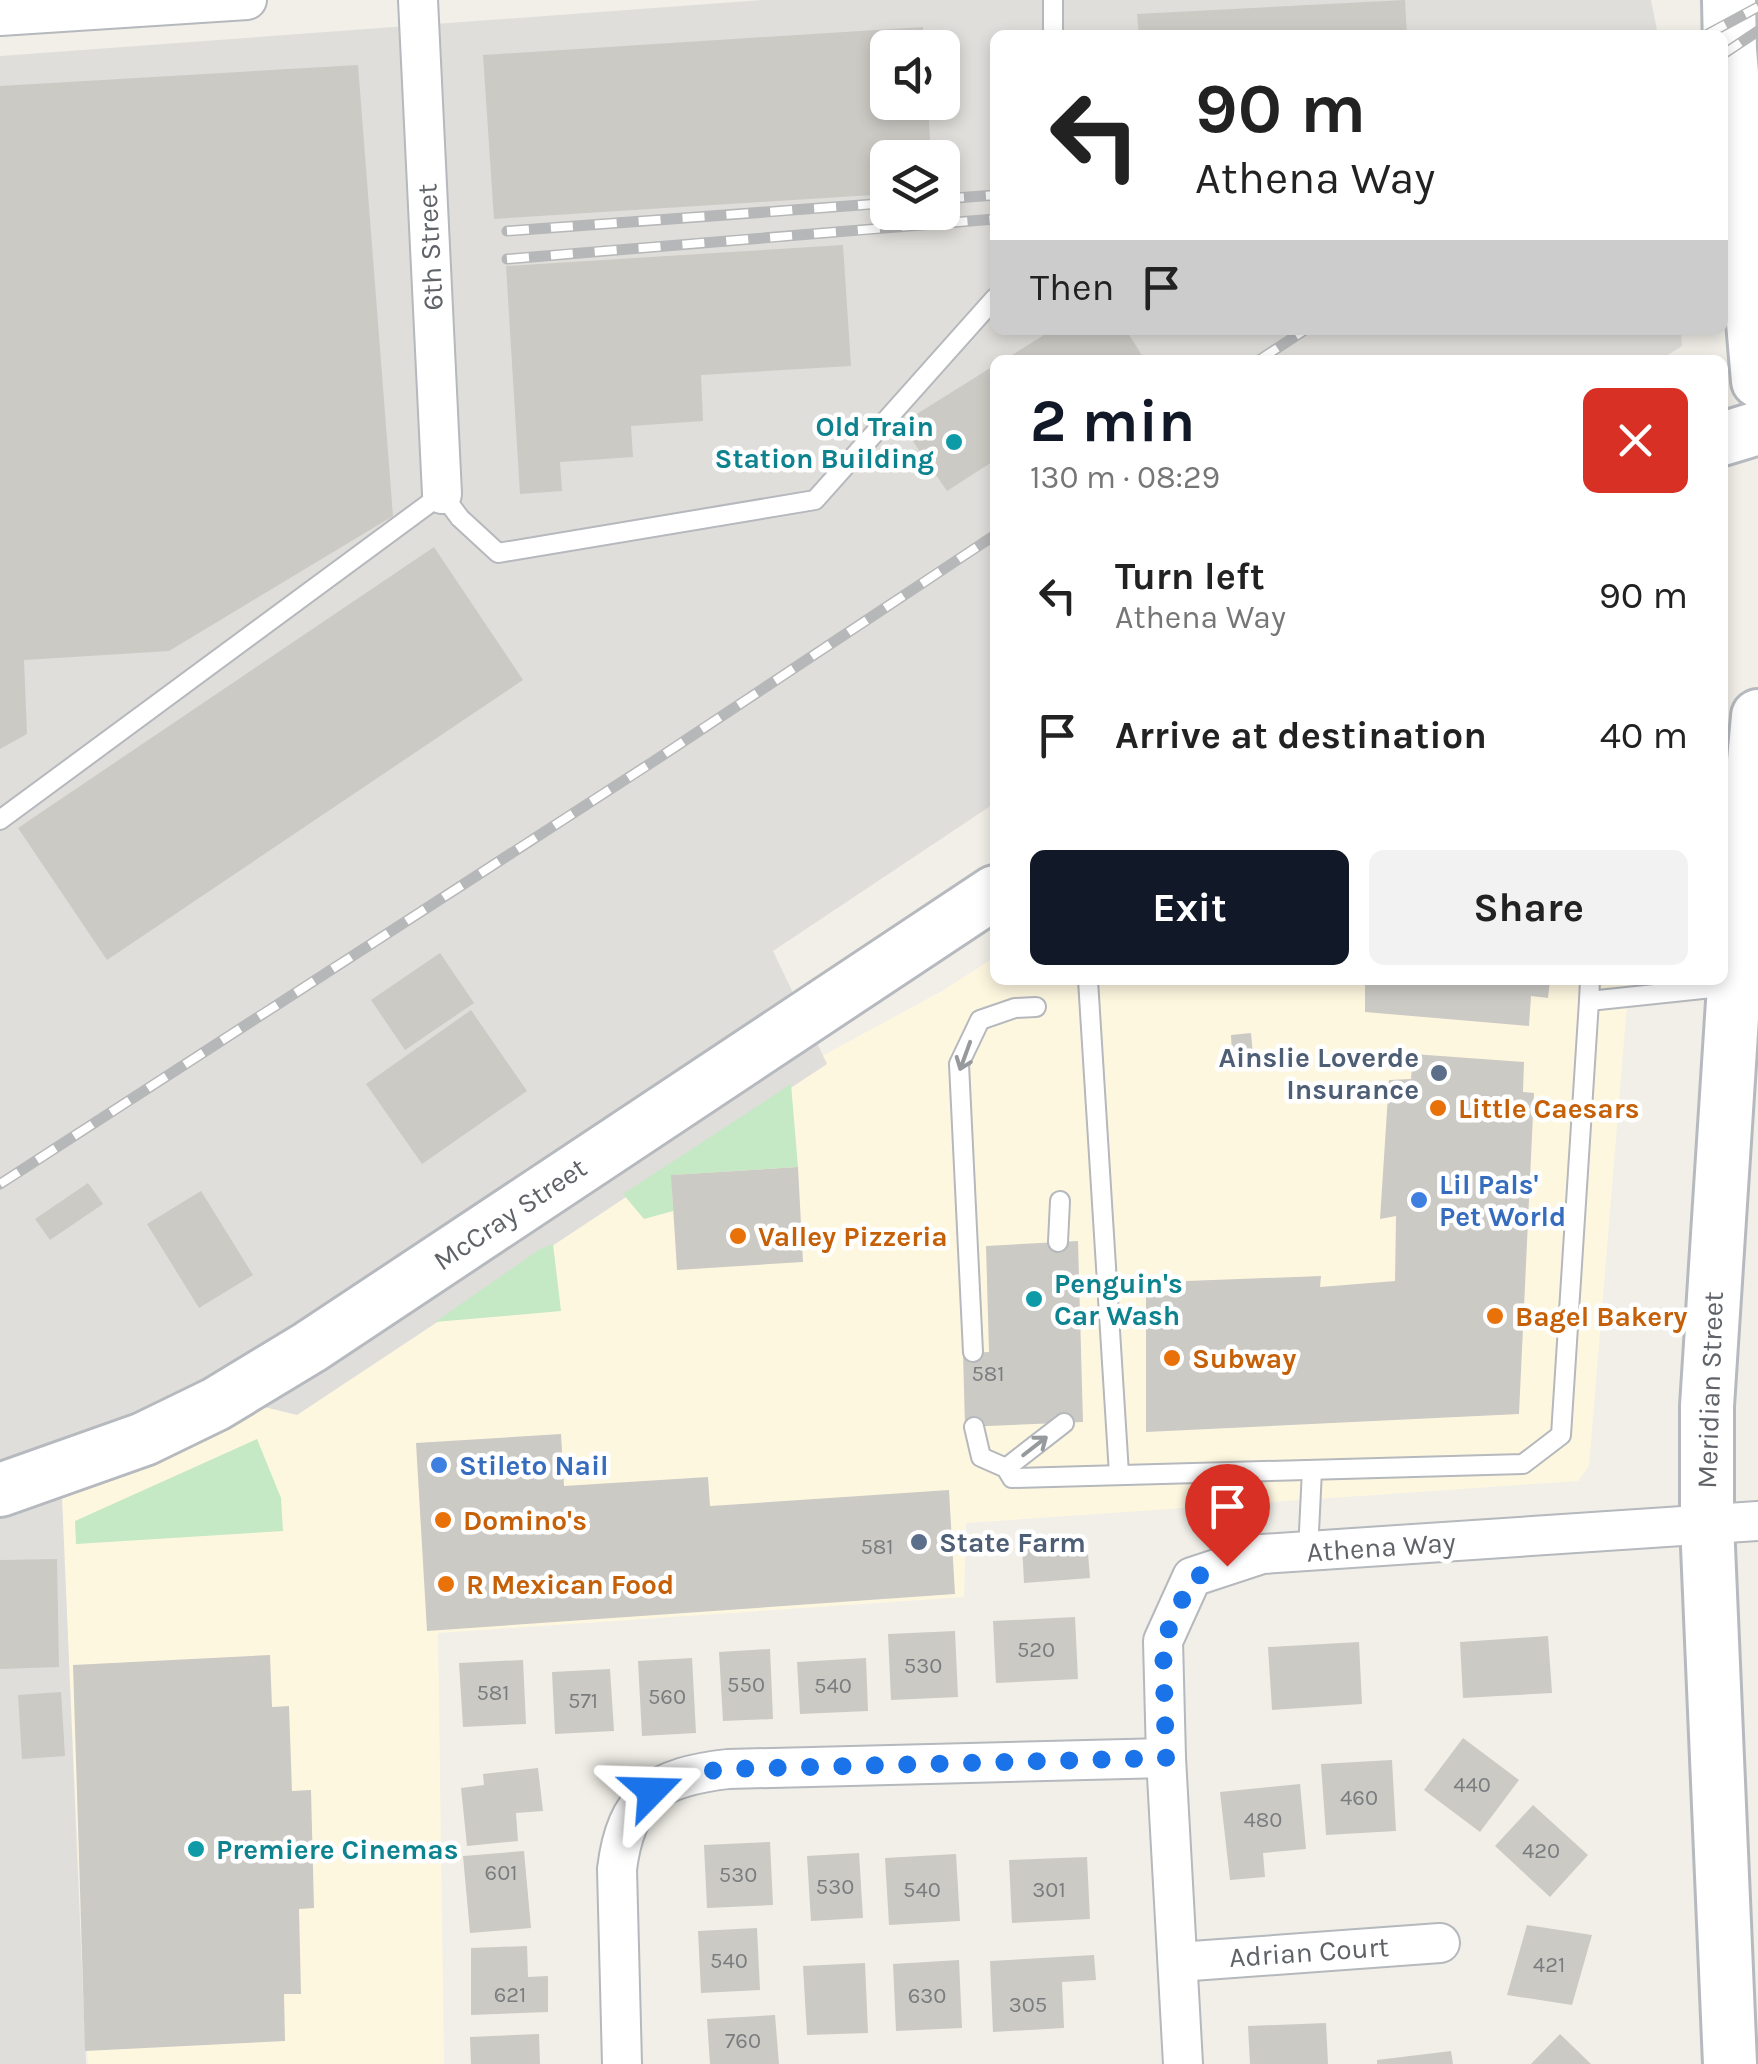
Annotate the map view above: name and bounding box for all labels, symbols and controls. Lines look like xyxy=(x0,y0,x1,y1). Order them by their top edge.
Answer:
map controls xyxy=(870,30,960,230)
button: sound xyxy=(870,30,960,120)
text: 90 m xyxy=(1195,68,1366,150)
icon: left xyxy=(1030,70,1160,200)
button: layers xyxy=(870,140,960,230)
text: Athena Way xyxy=(1195,152,1435,204)
street label: 6th Street xyxy=(410,183,450,311)
icon: arrive xyxy=(1134,260,1189,315)
text: Then xyxy=(1030,265,1114,310)
text: 2 min xyxy=(1030,386,1195,456)
button: close xyxy=(1583,388,1688,493)
place label: Old Train Station Building xyxy=(715,410,934,475)
marker: Old Train Station Building xyxy=(943,431,965,453)
text: 130 m · 08:29 xyxy=(1030,459,1220,496)
text: Turn left xyxy=(1115,554,1265,599)
icon: left xyxy=(1030,568,1085,623)
text: 90 m xyxy=(1599,573,1688,618)
text: Athena Way xyxy=(1115,599,1286,636)
icon: arrive xyxy=(1030,708,1085,763)
text: Arrive at destination xyxy=(1115,713,1487,758)
text: 40 m xyxy=(1600,713,1688,758)
button: Exit xyxy=(1030,850,1349,965)
button: Share xyxy=(1369,850,1688,965)
one-way arrow xyxy=(955,1040,973,1071)
place label: Ainslie Loverde Insurance xyxy=(1218,1041,1419,1106)
marker: Ainslie Loverde Insurance xyxy=(1428,1062,1450,1084)
place label: Little Caesars xyxy=(1458,1092,1639,1125)
marker: Little Caesars xyxy=(1427,1097,1449,1119)
street label: McCray Street xyxy=(427,1151,593,1277)
place label: Lil Pals' Pet World xyxy=(1439,1168,1566,1233)
marker: Lil Pals' Pet World xyxy=(1408,1189,1430,1211)
place label: Valley Pizzeria xyxy=(758,1220,948,1253)
marker: Valley Pizzeria xyxy=(727,1225,749,1247)
place label: Penguin's Car Wash xyxy=(1054,1267,1183,1332)
marker: Penguin's Car Wash xyxy=(1023,1288,1045,1310)
street label: Meridian Street xyxy=(1690,1291,1730,1489)
place label: Bagel Bakery xyxy=(1515,1300,1687,1333)
marker: Bagel Bakery xyxy=(1484,1305,1506,1327)
place label: Subway xyxy=(1192,1342,1296,1375)
marker: Subway xyxy=(1161,1347,1183,1369)
house number: 581 xyxy=(971,1361,1005,1387)
one-way arrow xyxy=(1021,1435,1048,1456)
place label: Stileto Nail xyxy=(459,1449,609,1482)
marker: Stileto Nail xyxy=(428,1454,450,1476)
pin xyxy=(1185,1464,1270,1567)
icon: arrive xyxy=(1200,1479,1255,1534)
place label: Domino's xyxy=(463,1504,587,1537)
marker: Domino's xyxy=(432,1509,454,1531)
street label: Athena Way xyxy=(1305,1525,1457,1569)
place label: State Farm xyxy=(939,1526,1086,1559)
marker: State Farm xyxy=(908,1531,930,1553)
house number: 581 xyxy=(860,1534,894,1560)
place label: R Mexican Food xyxy=(466,1568,674,1601)
marker: R Mexican Food xyxy=(435,1573,457,1595)
house number: 520 xyxy=(1017,1637,1055,1663)
house number: 530 xyxy=(904,1653,942,1679)
house number: 550 xyxy=(727,1672,765,1698)
house number: 540 xyxy=(814,1673,852,1699)
house number: 581 xyxy=(476,1680,510,1706)
house number: 560 xyxy=(648,1684,686,1710)
house number: 571 xyxy=(568,1688,598,1714)
position arrow xyxy=(600,1739,704,1843)
house number: 440 xyxy=(1453,1772,1491,1798)
house number: 460 xyxy=(1340,1785,1378,1811)
house number: 480 xyxy=(1244,1807,1282,1833)
place label: Premiere Cinemas xyxy=(216,1833,459,1866)
marker: Premiere Cinemas xyxy=(185,1838,207,1860)
house number: 420 xyxy=(1522,1838,1560,1864)
house number: 601 xyxy=(485,1860,517,1886)
house number: 530 xyxy=(719,1862,757,1888)
house number: 530 xyxy=(816,1874,854,1900)
house number: 540 xyxy=(903,1877,941,1903)
house number: 301 xyxy=(1032,1877,1066,1903)
street label: Adrian Court xyxy=(1228,1930,1390,1974)
house number: 540 xyxy=(710,1948,748,1974)
house number: 421 xyxy=(1533,1952,1565,1978)
house number: 621 xyxy=(494,1982,526,2008)
house number: 630 xyxy=(908,1983,946,2009)
house number: 305 xyxy=(1009,1992,1047,2018)
house number: 760 xyxy=(725,2028,761,2054)

